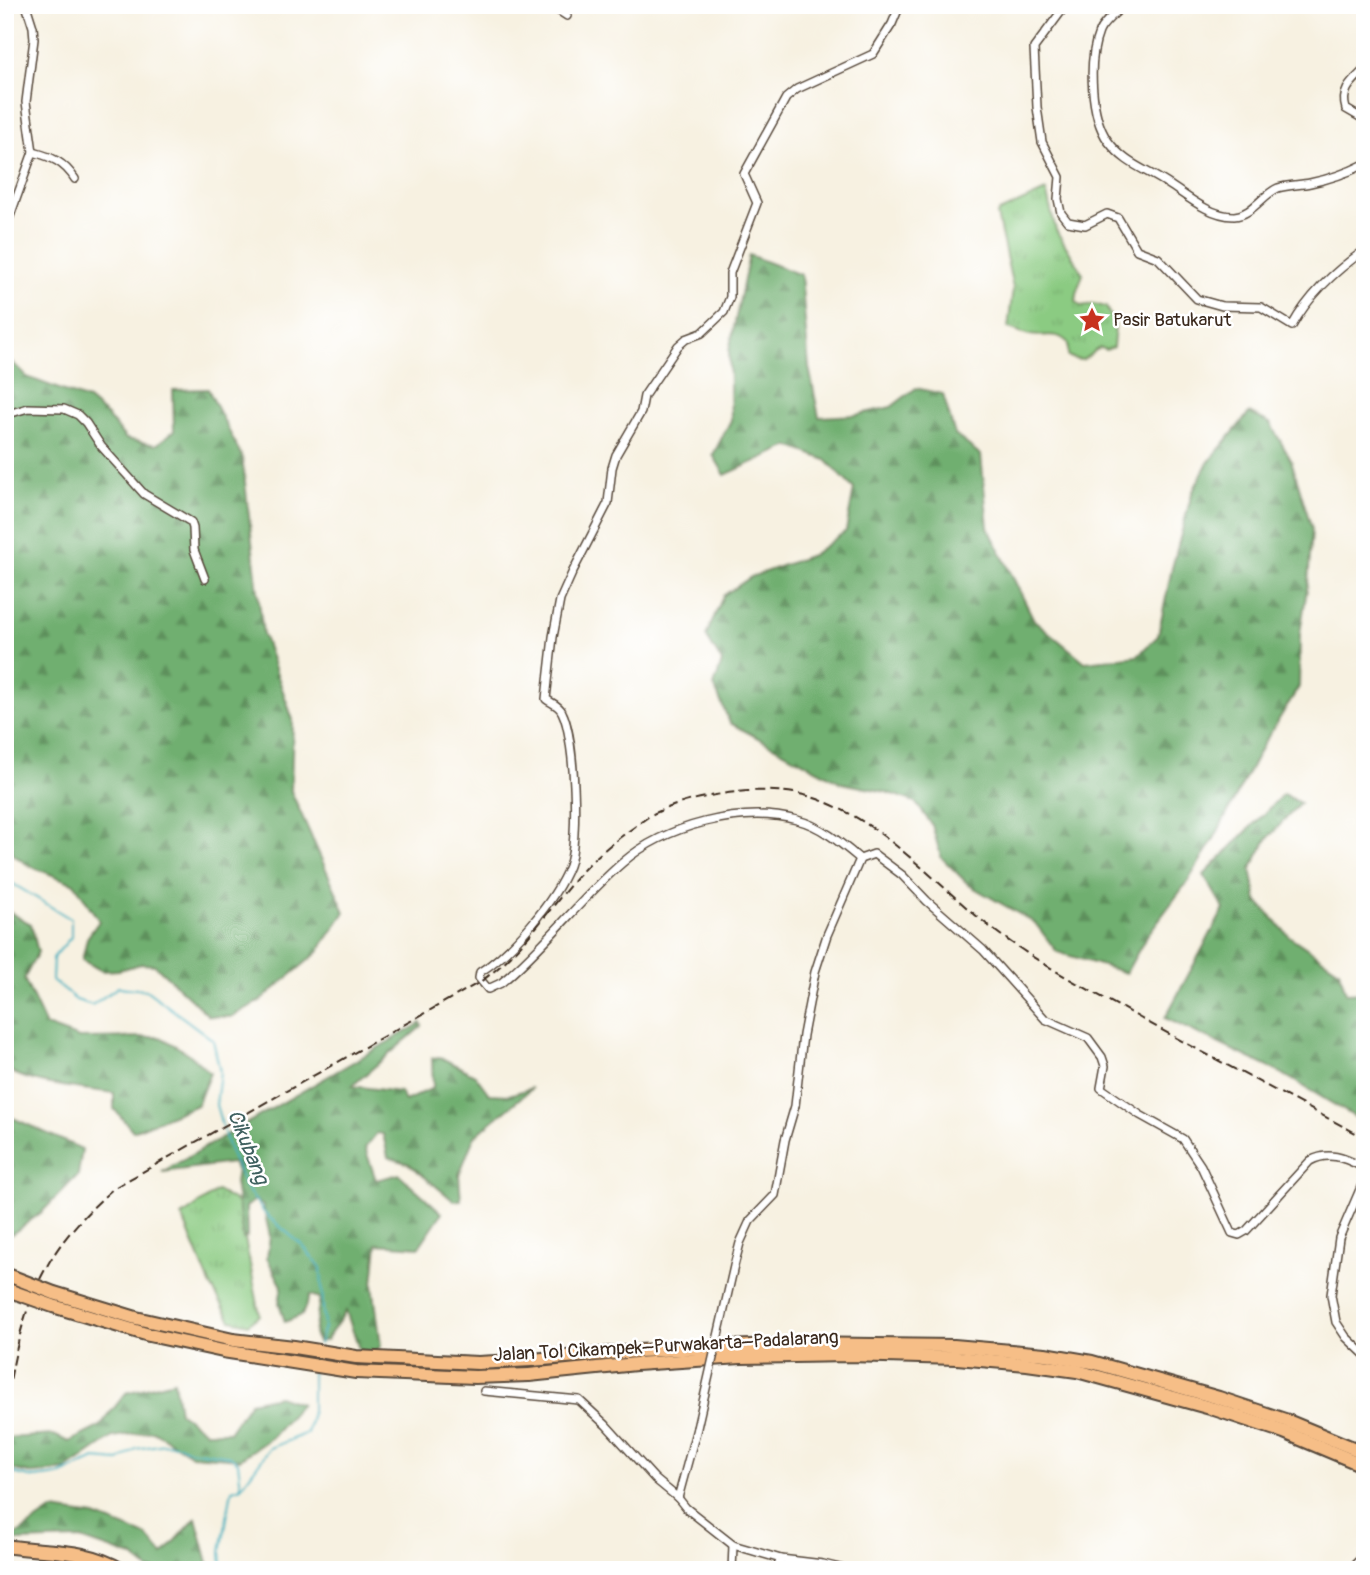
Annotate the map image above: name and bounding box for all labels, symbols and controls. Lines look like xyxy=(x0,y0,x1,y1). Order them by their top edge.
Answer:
place icon: Pasir Batukarut xyxy=(1077,305,1107,335)
place label: Pasir Batukarut xyxy=(1113,308,1232,332)
water label: Cikubang xyxy=(221,1106,276,1190)
street label: Jalan Tol Cikampek–Purwakarta–Padalarang xyxy=(493,1325,839,1367)

